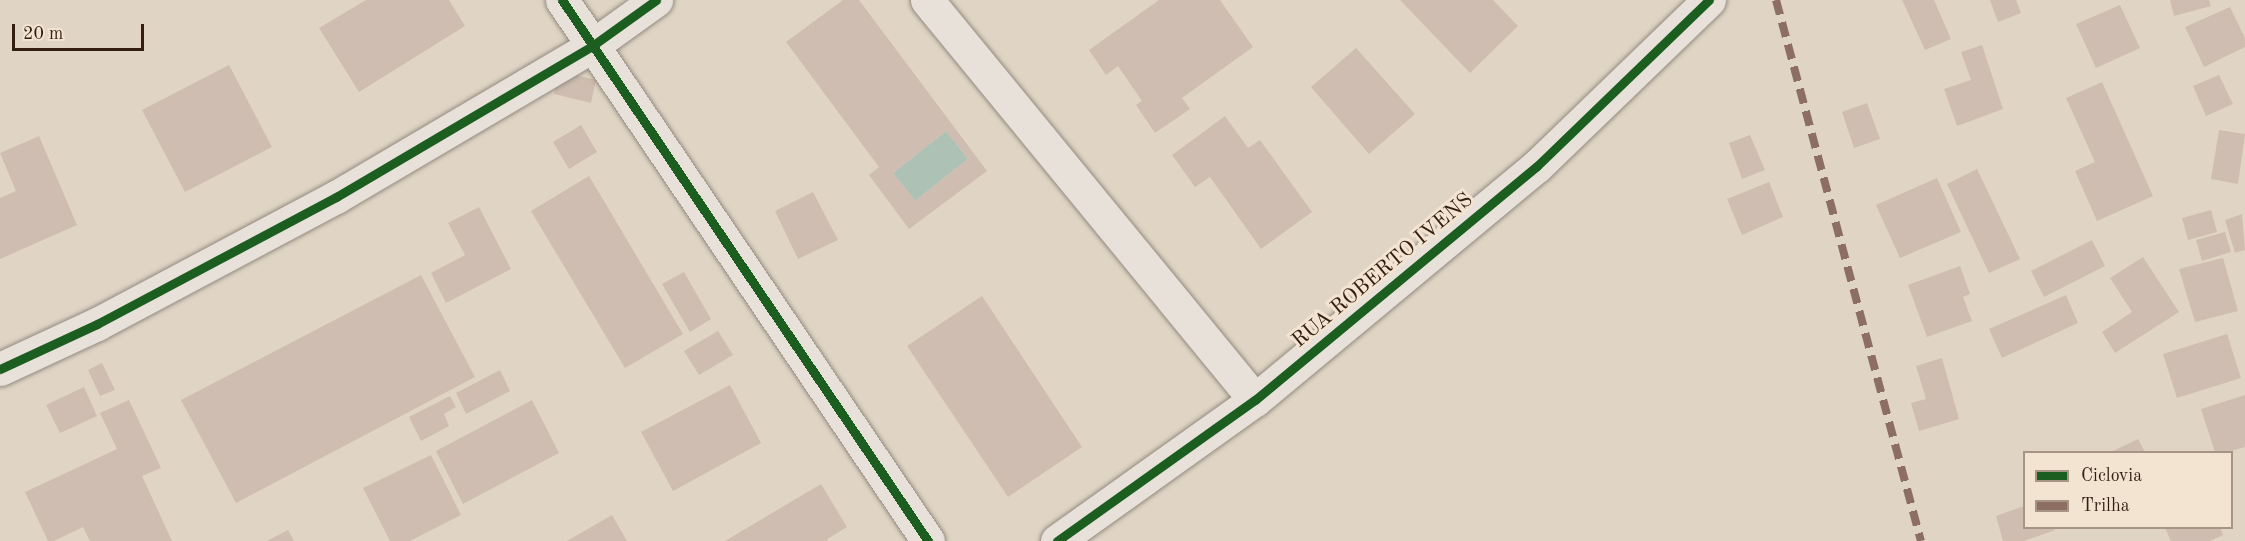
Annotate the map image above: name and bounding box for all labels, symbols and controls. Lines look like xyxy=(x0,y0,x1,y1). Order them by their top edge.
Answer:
scale bar xyxy=(15,12,147,50)
text: 20 m xyxy=(23,25,63,43)
street label: RUA ROBERTO IVENS xyxy=(1288,188,1478,354)
legend xyxy=(2023,451,2233,529)
text: Ciclovia xyxy=(2081,467,2142,485)
text: Trilha xyxy=(2081,497,2130,515)

